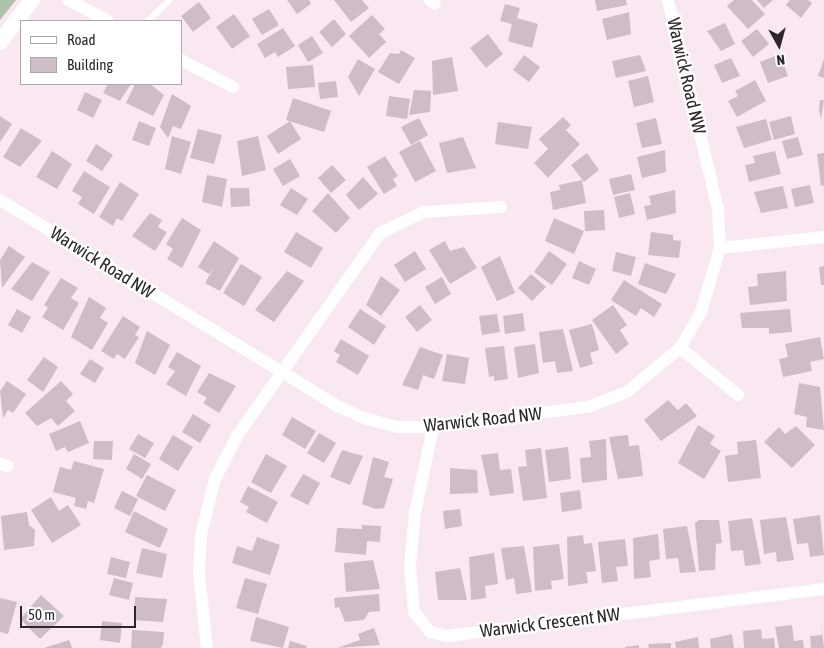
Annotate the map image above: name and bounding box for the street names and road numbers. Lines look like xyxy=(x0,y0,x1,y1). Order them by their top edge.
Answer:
street label: Warwick Road NW xyxy=(662,16,710,136)
street label: Warwick Road NW xyxy=(46,222,158,304)
street label: Warwick Road NW xyxy=(423,403,543,437)
street label: Warwick Crescent NW xyxy=(479,604,621,642)

